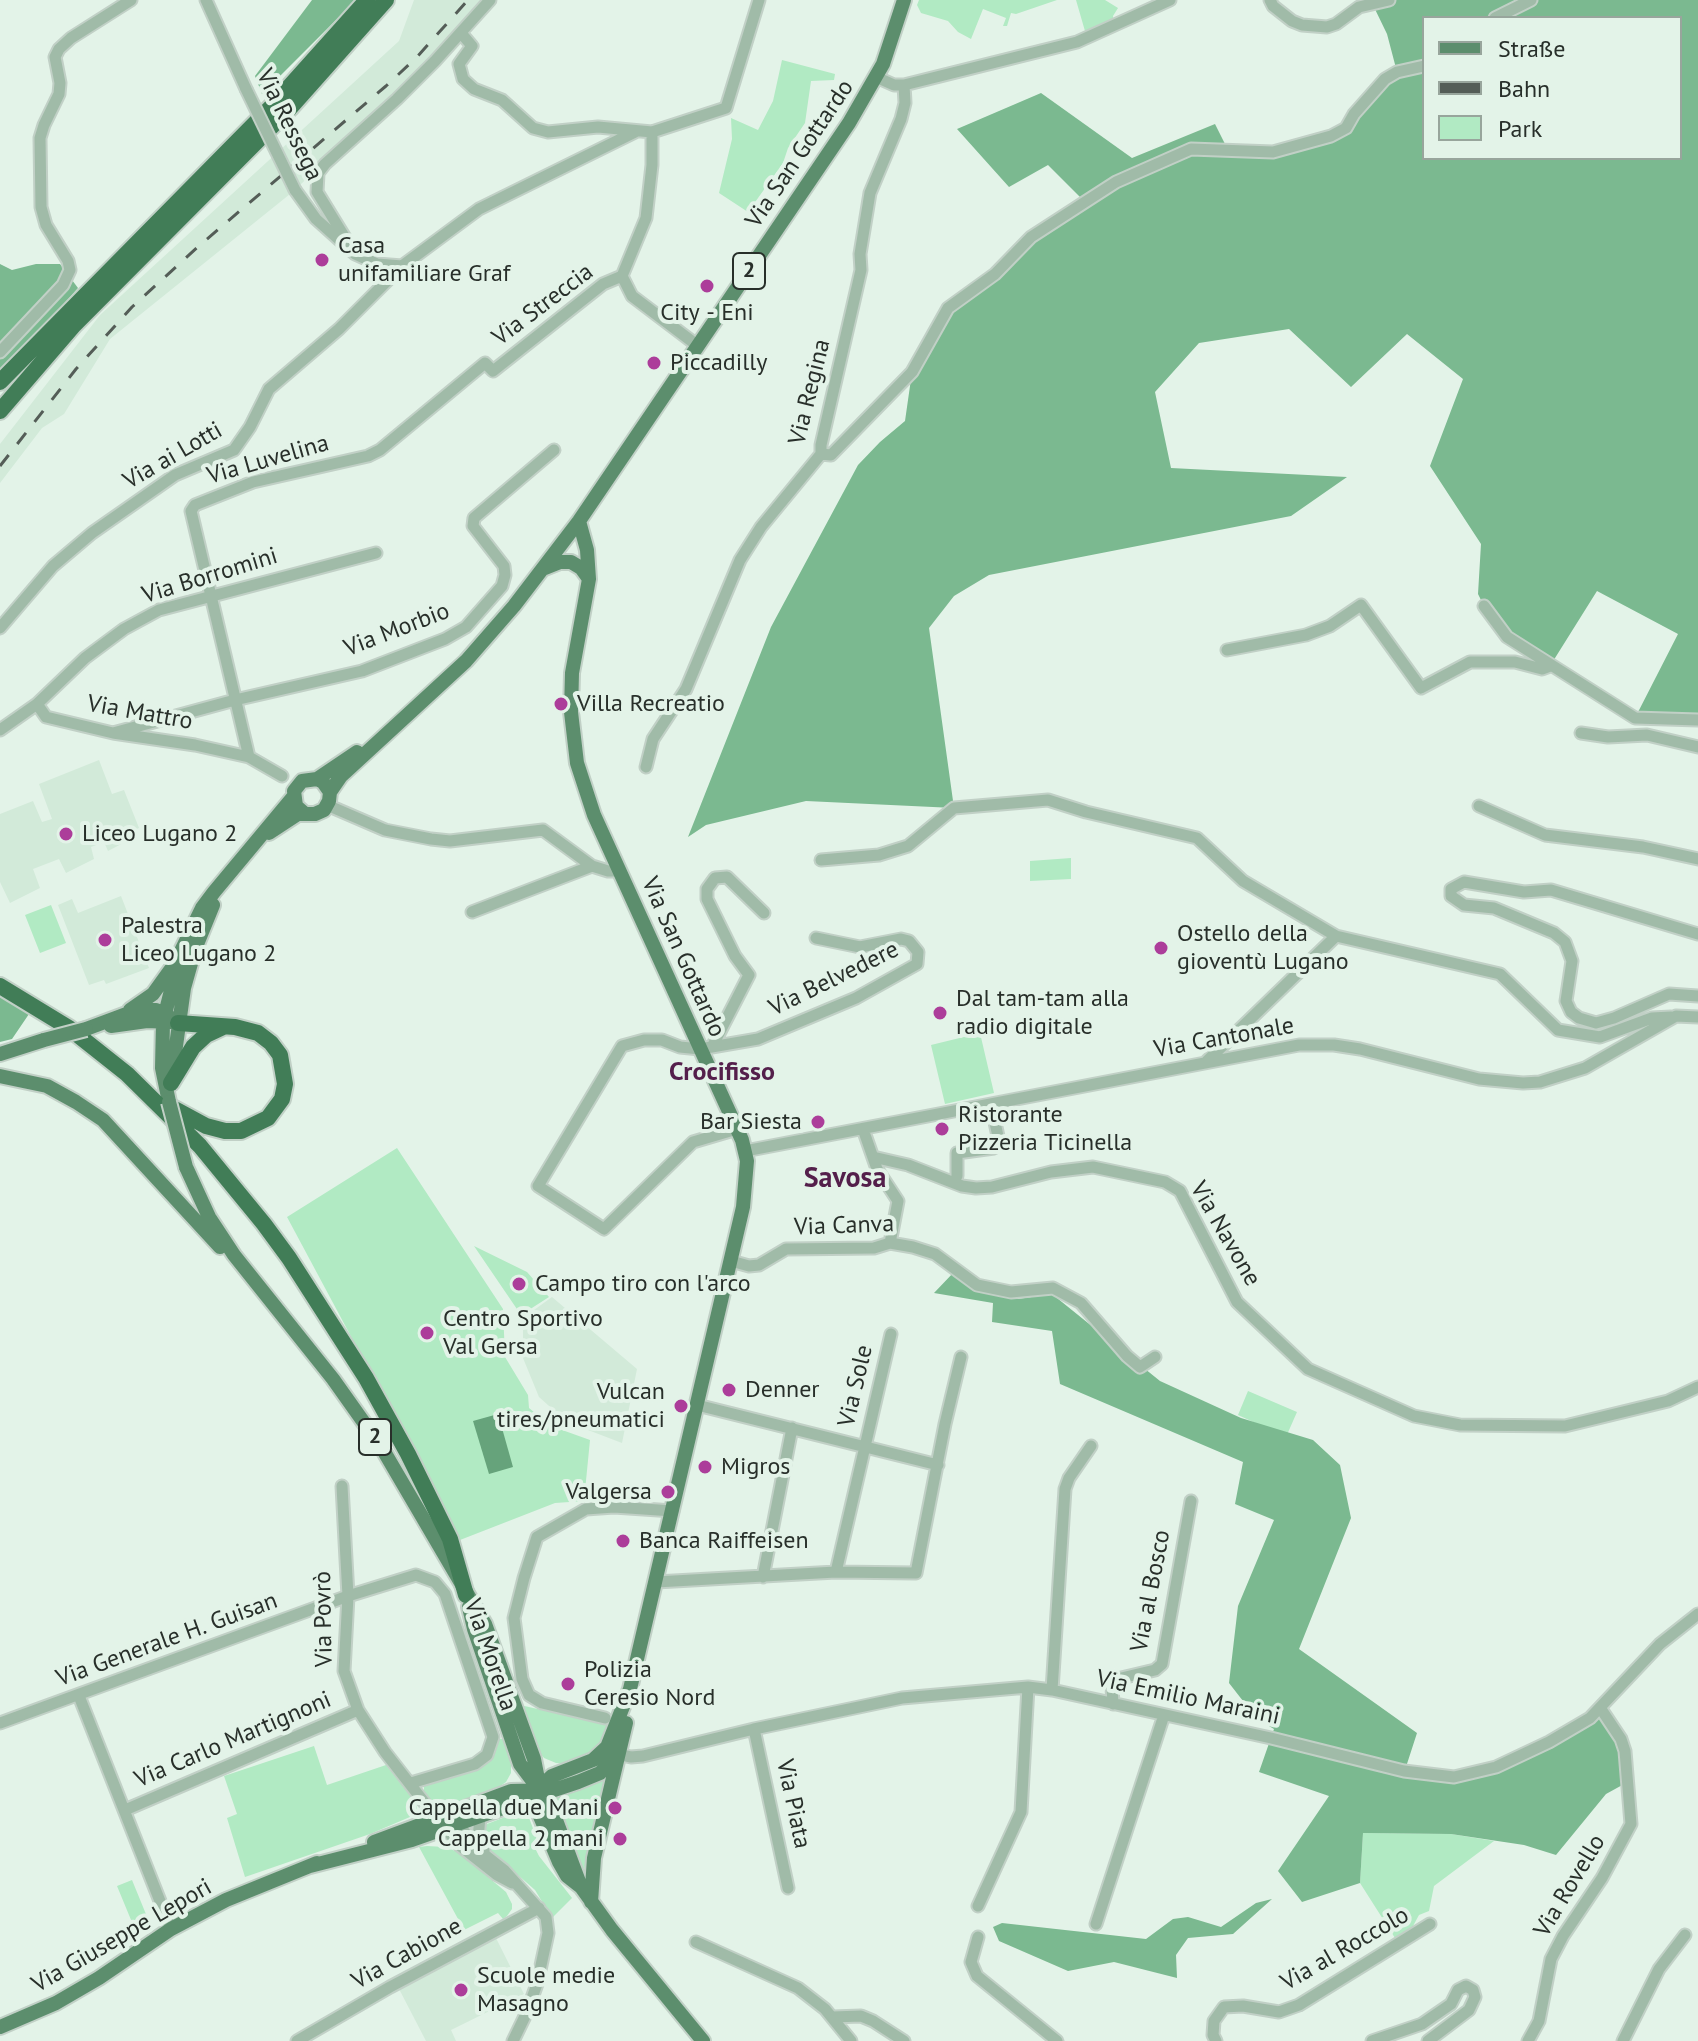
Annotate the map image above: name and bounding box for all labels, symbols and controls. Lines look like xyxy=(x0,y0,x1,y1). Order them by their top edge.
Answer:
legend xyxy=(1422,16,1682,160)
text: Straße xyxy=(1498,33,1565,64)
street label: Via Ressega xyxy=(250,64,328,186)
text: Bahn xyxy=(1498,73,1550,104)
street label: Via San Gottardo xyxy=(740,75,860,233)
text: Park xyxy=(1498,113,1542,144)
place label: Casa unifamiliare Graf xyxy=(338,232,510,288)
marker: Casa unifamiliare Graf xyxy=(313,251,331,269)
road number: 2 xyxy=(733,253,765,289)
street label: Via Streccia xyxy=(487,258,599,352)
marker: City - Eni xyxy=(698,277,716,295)
place label: City - Eni xyxy=(660,299,754,327)
street label: Via Regina xyxy=(783,336,837,448)
place label: Piccadilly xyxy=(670,349,767,377)
marker: Piccadilly xyxy=(645,354,663,372)
street label: Via ai Lotti xyxy=(118,416,228,496)
street label: Via Luvelina xyxy=(204,429,332,491)
street label: Via Borromini xyxy=(139,542,281,610)
street label: Via Morbio xyxy=(340,597,454,663)
street label: Via Mattro xyxy=(85,690,195,736)
place label: Villa Recreatio xyxy=(577,690,725,718)
marker: Villa Recreatio xyxy=(552,695,570,713)
place label: Liceo Lugano 2 xyxy=(82,820,237,848)
marker: Liceo Lugano 2 xyxy=(57,825,75,843)
street label: Via San Gottardo xyxy=(635,872,731,1042)
place label: Palestra Liceo Lugano 2 xyxy=(121,912,276,968)
place label: Ostello della gioventù Lugano xyxy=(1177,920,1349,976)
marker: Palestra Liceo Lugano 2 xyxy=(96,931,114,949)
street label: Via Belvedere xyxy=(765,935,903,1023)
marker: Ostello della gioventù Lugano xyxy=(1152,939,1170,957)
place label: Dal tam-tam alla radio digitale xyxy=(956,985,1129,1041)
marker: Dal tam-tam alla radio digitale xyxy=(931,1004,949,1022)
street label: Via Cantonale xyxy=(1152,1012,1296,1064)
district label: Crocifisso xyxy=(669,1057,775,1089)
place label: Ristorante Pizzeria Ticinella xyxy=(958,1101,1132,1157)
place label: Bar Siesta xyxy=(700,1108,802,1136)
marker: Bar Siesta xyxy=(809,1113,827,1131)
marker: Ristorante Pizzeria Ticinella xyxy=(933,1120,951,1138)
district label: Savosa xyxy=(804,1162,886,1196)
street label: Via Navone xyxy=(1184,1177,1266,1291)
street label: Via Canva xyxy=(793,1210,895,1242)
place label: Campo tiro con l'arco xyxy=(535,1270,751,1298)
marker: Campo tiro con l'arco xyxy=(510,1275,528,1293)
place label: Centro Sportivo Val Gersa xyxy=(443,1305,603,1361)
marker: Centro Sportivo Val Gersa xyxy=(418,1324,436,1342)
street label: Via Sole xyxy=(833,1342,879,1430)
place label: Denner xyxy=(745,1376,819,1404)
place label: Vulcan tires/pneumatici xyxy=(497,1378,665,1434)
marker: Denner xyxy=(720,1381,738,1399)
marker: Vulcan tires/pneumatici xyxy=(672,1397,690,1415)
road number: 2 xyxy=(359,1419,391,1455)
place label: Migros xyxy=(721,1453,790,1481)
marker: Migros xyxy=(696,1458,714,1476)
place label: Valgersa xyxy=(565,1478,652,1506)
marker: Valgersa xyxy=(659,1483,677,1501)
place label: Banca Raiffeisen xyxy=(639,1527,809,1555)
street label: Via al Bosco xyxy=(1125,1527,1177,1655)
marker: Banca Raiffeisen xyxy=(614,1532,632,1550)
street label: Via Povrò xyxy=(309,1571,339,1667)
street label: Via Generale H. Guisan xyxy=(53,1587,281,1693)
street label: Via Morella xyxy=(457,1595,523,1715)
place label: Polizia Ceresio Nord xyxy=(584,1656,715,1712)
street label: Via Emilio Maraini xyxy=(1094,1664,1282,1732)
marker: Polizia Ceresio Nord xyxy=(559,1675,577,1693)
street label: Via Carlo Martignoni xyxy=(130,1686,336,1794)
street label: Via Piata xyxy=(770,1757,816,1851)
place label: Cappella due Mani xyxy=(408,1794,599,1822)
marker: Cappella due Mani xyxy=(606,1799,624,1817)
place label: Cappella 2 mani xyxy=(438,1825,604,1853)
marker: Cappella 2 mani xyxy=(611,1830,629,1848)
street label: Via Rovello xyxy=(1528,1830,1612,1942)
street label: Via Giuseppe Lepori xyxy=(27,1873,217,1999)
street label: Via al Roccolo xyxy=(1276,1901,1414,1997)
street label: Via Cabione xyxy=(347,1912,467,1996)
place label: Scuole medie Masagno xyxy=(477,1962,615,2018)
marker: Scuole medie Masagno xyxy=(452,1981,470,1999)

